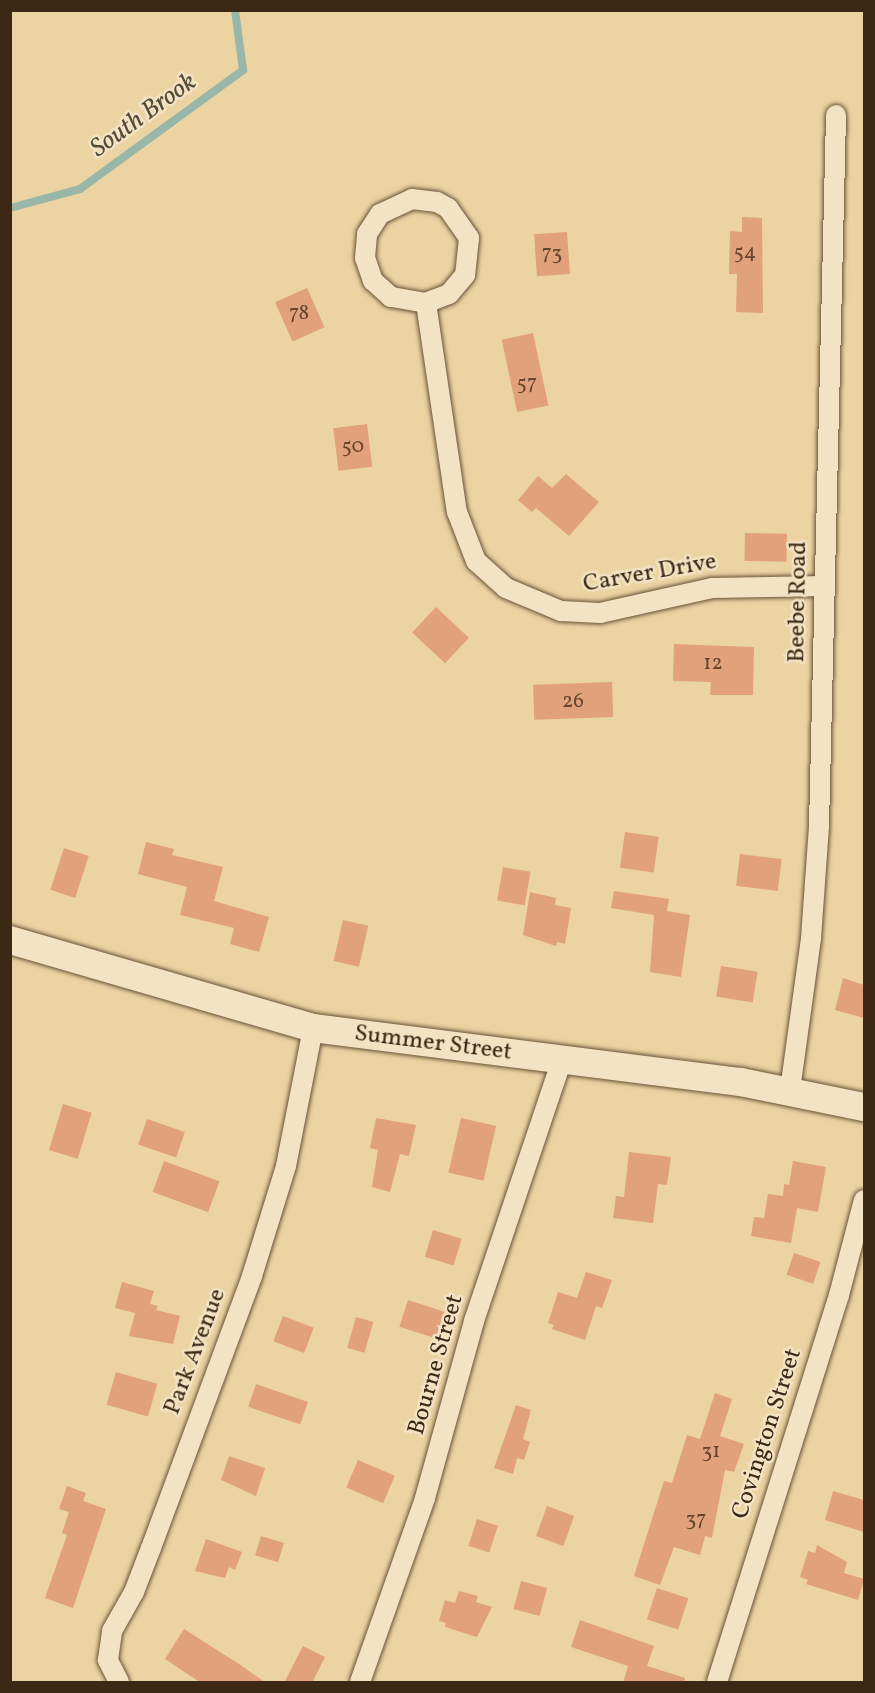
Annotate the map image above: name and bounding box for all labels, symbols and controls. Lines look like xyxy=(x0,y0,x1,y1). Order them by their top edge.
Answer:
water label: South Brook xyxy=(85,67,203,165)
house number: 54 xyxy=(734,240,756,266)
house number: 73 xyxy=(542,241,562,267)
house number: 78 xyxy=(289,301,309,327)
house number: 57 xyxy=(517,371,537,397)
house number: 50 xyxy=(342,434,364,460)
street label: Beebe Road xyxy=(784,541,814,663)
street label: Carver Drive xyxy=(581,548,719,600)
house number: 12 xyxy=(703,651,723,677)
house number: 26 xyxy=(562,689,584,715)
street label: Summer Street xyxy=(353,1020,513,1068)
street label: Park Avenue xyxy=(159,1285,233,1419)
street label: Bourne Street xyxy=(403,1291,471,1439)
street label: Covington Street xyxy=(727,1345,809,1523)
house number: 31 xyxy=(702,1439,720,1465)
house number: 37 xyxy=(686,1507,706,1533)

